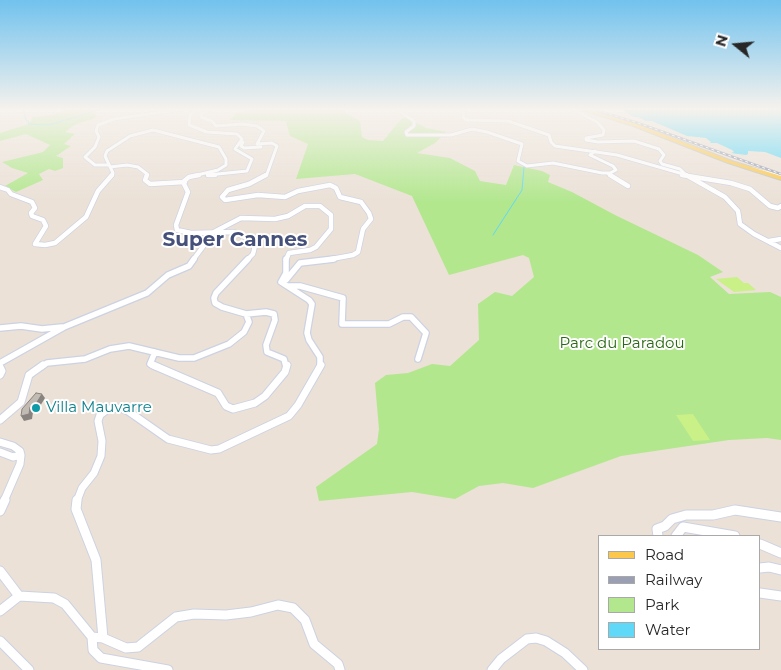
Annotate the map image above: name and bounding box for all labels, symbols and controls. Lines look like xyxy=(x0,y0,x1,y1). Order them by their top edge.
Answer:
north arrow xyxy=(711,20,761,70)
text: N xyxy=(711,33,732,49)
district label: Super Cannes xyxy=(163,228,307,252)
park label: Parc du Paradou xyxy=(559,335,685,353)
place label: Villa Mauvarre xyxy=(46,399,152,417)
marker: Villa Mauvarre xyxy=(30,402,42,414)
legend xyxy=(598,535,761,650)
text: Road xyxy=(645,545,684,564)
text: Railway xyxy=(645,570,702,589)
text: Park xyxy=(645,595,679,614)
text: Water xyxy=(645,620,691,639)

